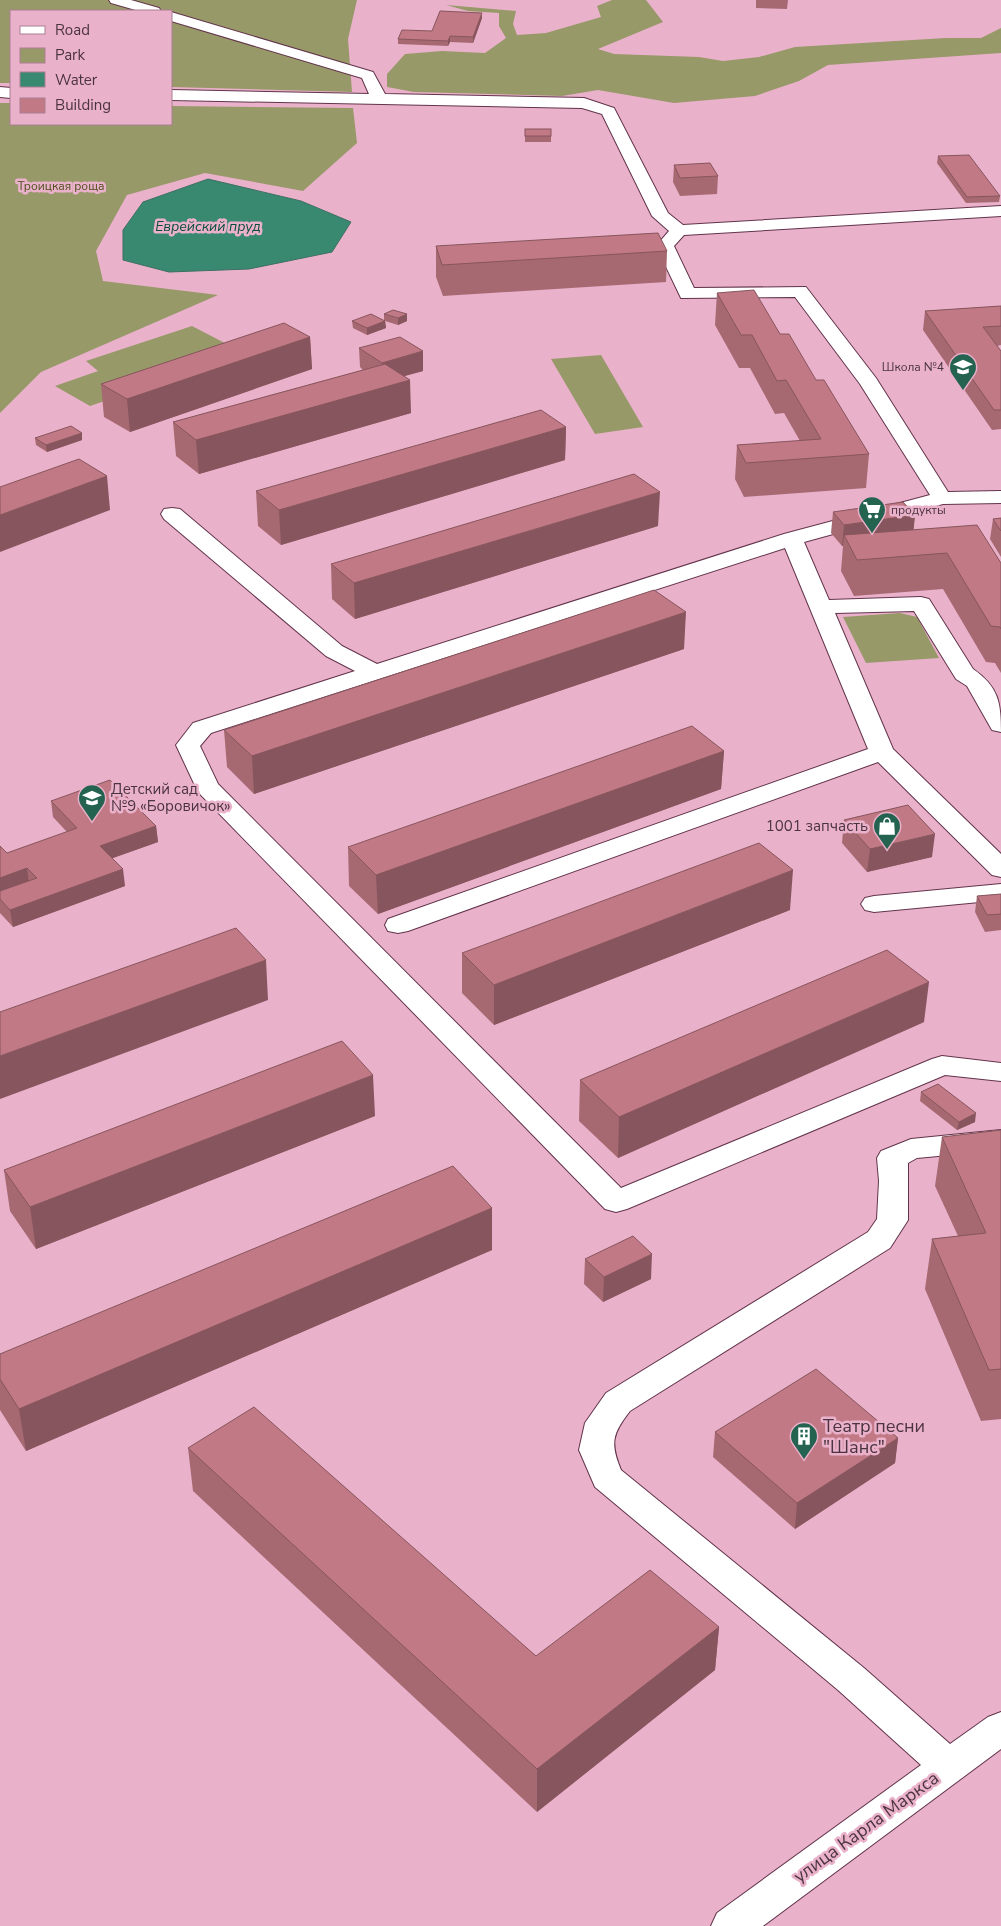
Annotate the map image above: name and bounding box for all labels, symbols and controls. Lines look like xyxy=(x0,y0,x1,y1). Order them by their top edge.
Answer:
legend xyxy=(10,10,172,125)
text: Road xyxy=(55,20,90,40)
text: Park xyxy=(55,45,85,65)
text: Water xyxy=(55,70,98,90)
text: Building xyxy=(55,95,111,115)
park label: Троицкая роща xyxy=(18,178,105,194)
water label: Еврейский пруд xyxy=(155,217,261,236)
school or university icon: Школа №4 xyxy=(948,352,978,391)
place label: Школа №4 xyxy=(882,359,944,375)
supermarket icon: продукты xyxy=(857,495,887,534)
place label: продукты xyxy=(891,502,946,518)
place label: Детский сад №9 «Боровичок» xyxy=(111,779,231,816)
school or university icon: Детский сад №9 «Боровичок» xyxy=(77,783,107,822)
shop icon: 1001 запчасть xyxy=(872,811,902,850)
place label: 1001 запчасть xyxy=(766,816,868,836)
place label: Театр песни "Шанс" xyxy=(823,1414,925,1459)
building icon: Театр песни "Шанс" xyxy=(789,1421,819,1460)
street label: улица Карла Маркса xyxy=(788,1766,944,1888)

